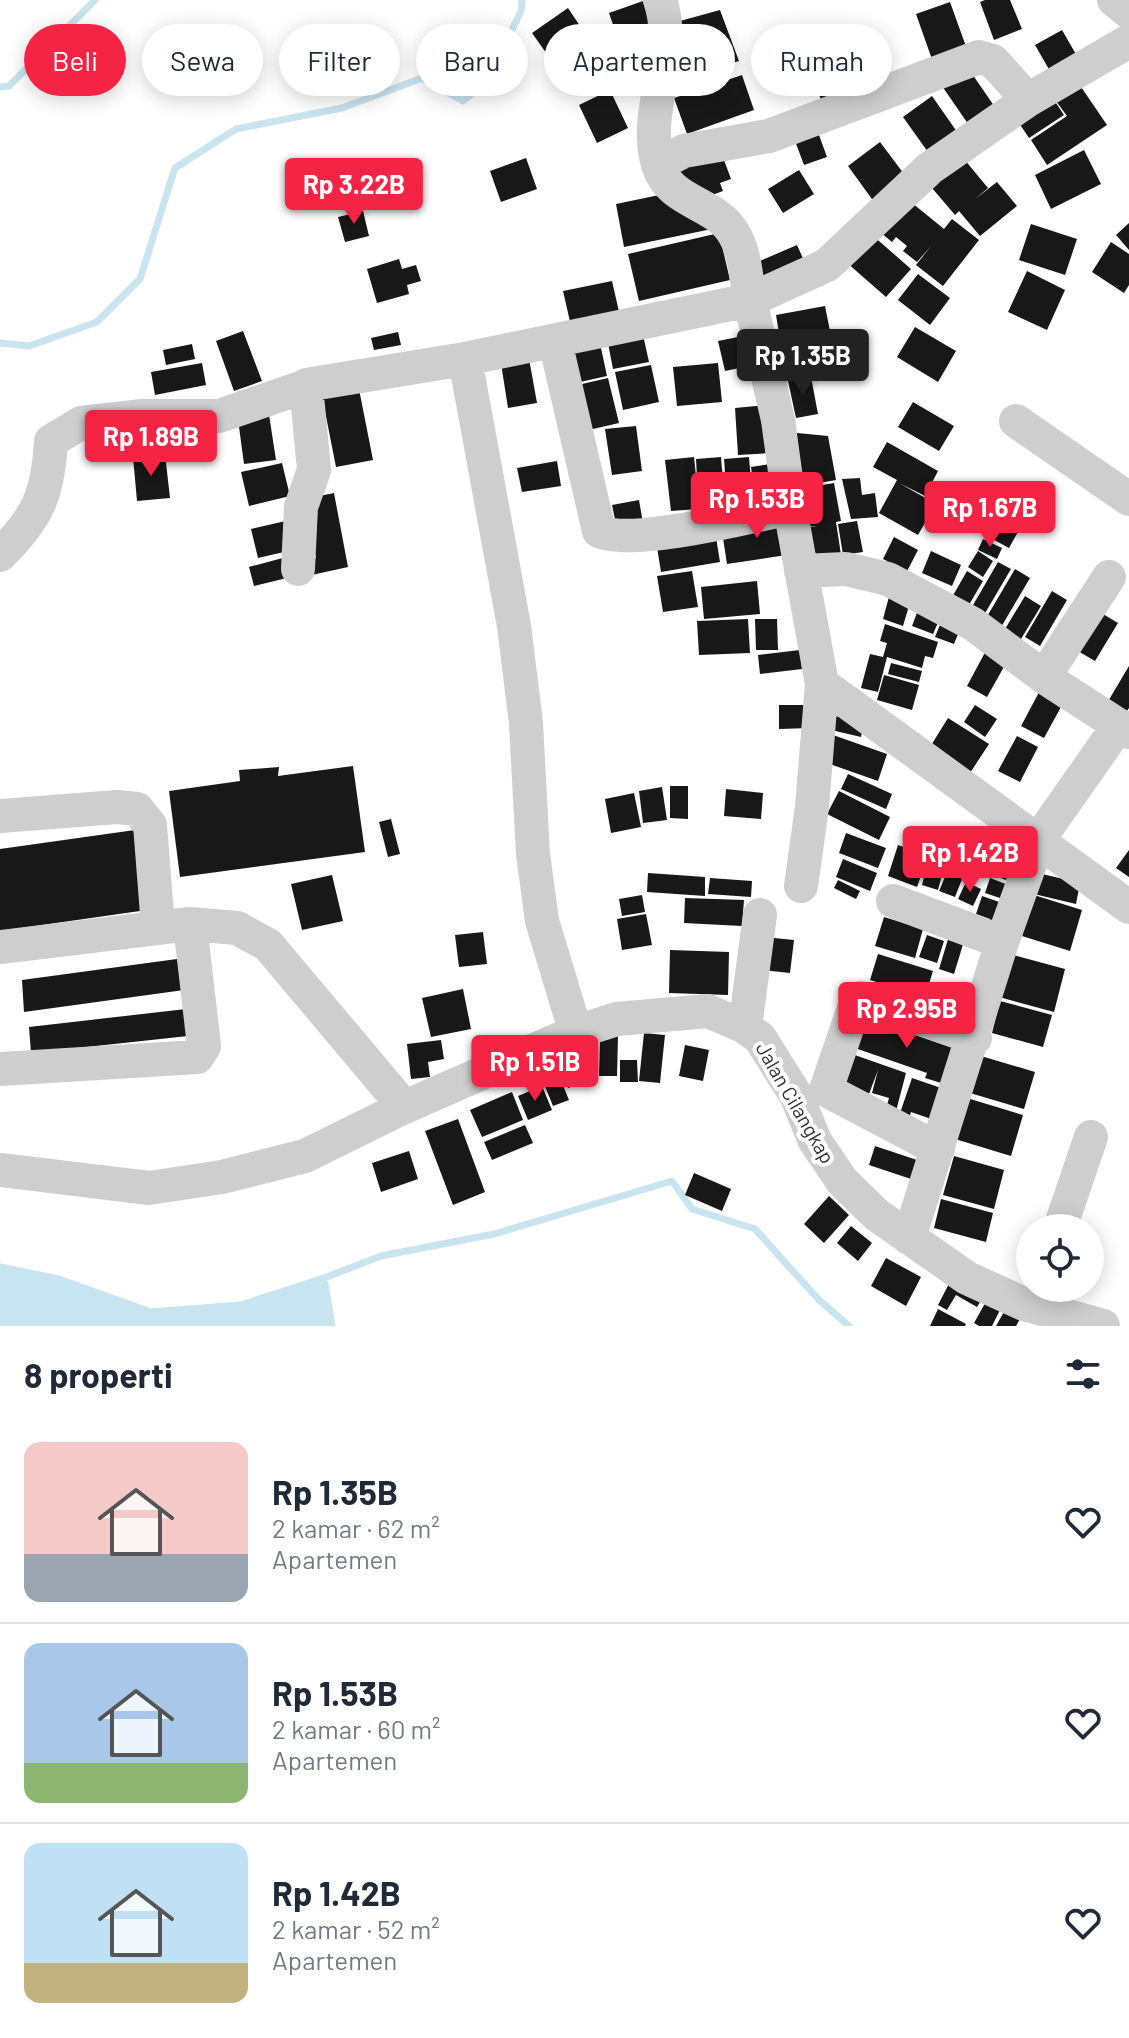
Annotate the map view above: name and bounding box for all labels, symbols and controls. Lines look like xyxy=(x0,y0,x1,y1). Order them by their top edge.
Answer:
chip: Beli xyxy=(24,24,126,96)
chip: Sewa xyxy=(142,24,263,96)
chip: Filter xyxy=(279,24,400,96)
chip: Baru xyxy=(416,24,528,96)
chip: Apartemen xyxy=(544,24,735,96)
chip: Rumah xyxy=(751,24,892,96)
pin: Rp 3.22B xyxy=(271,158,437,226)
text: Rp 3.22B xyxy=(303,168,405,199)
pin: Rp 1.35B xyxy=(720,329,886,397)
text: Rp 1.35B xyxy=(755,339,851,370)
pin: Rp 1.89B xyxy=(68,410,234,478)
text: Rp 1.89B xyxy=(103,420,199,451)
pin: Rp 1.53B xyxy=(674,472,840,540)
pin: Rp 1.67B xyxy=(907,481,1073,549)
text: Rp 1.53B xyxy=(709,482,805,513)
text: Rp 1.67B xyxy=(942,491,1038,522)
pin: Rp 1.42B xyxy=(887,826,1053,894)
text: Rp 1.42B xyxy=(921,836,1019,867)
pin: Rp 2.95B xyxy=(824,982,990,1050)
text: Rp 2.95B xyxy=(856,992,958,1023)
pin: Rp 1.51B xyxy=(452,1035,618,1103)
street label: Jalan Cilangkap xyxy=(751,1038,840,1167)
text: Rp 1.51B xyxy=(489,1045,581,1076)
map controls xyxy=(1016,1214,1104,1302)
button: locate xyxy=(1016,1214,1104,1302)
icon: filters xyxy=(1061,1352,1105,1396)
text: 8 properti xyxy=(24,1354,173,1395)
text: Rp 1.35B xyxy=(272,1471,398,1512)
icon: home xyxy=(88,1474,184,1570)
icon: heart xyxy=(1061,1500,1105,1544)
text: 2 kamar · 62 m² xyxy=(272,1512,440,1543)
text: Apartemen xyxy=(272,1543,397,1574)
text: Rp 1.53B xyxy=(272,1672,398,1713)
icon: home xyxy=(88,1675,184,1771)
icon: heart xyxy=(1061,1701,1105,1745)
text: 2 kamar · 60 m² xyxy=(272,1713,441,1744)
text: Apartemen xyxy=(272,1744,397,1775)
text: Rp 1.42B xyxy=(272,1872,401,1913)
icon: home xyxy=(88,1875,184,1971)
icon: heart xyxy=(1061,1901,1105,1945)
text: 2 kamar · 52 m² xyxy=(272,1913,440,1944)
text: Apartemen xyxy=(272,1944,397,1975)

